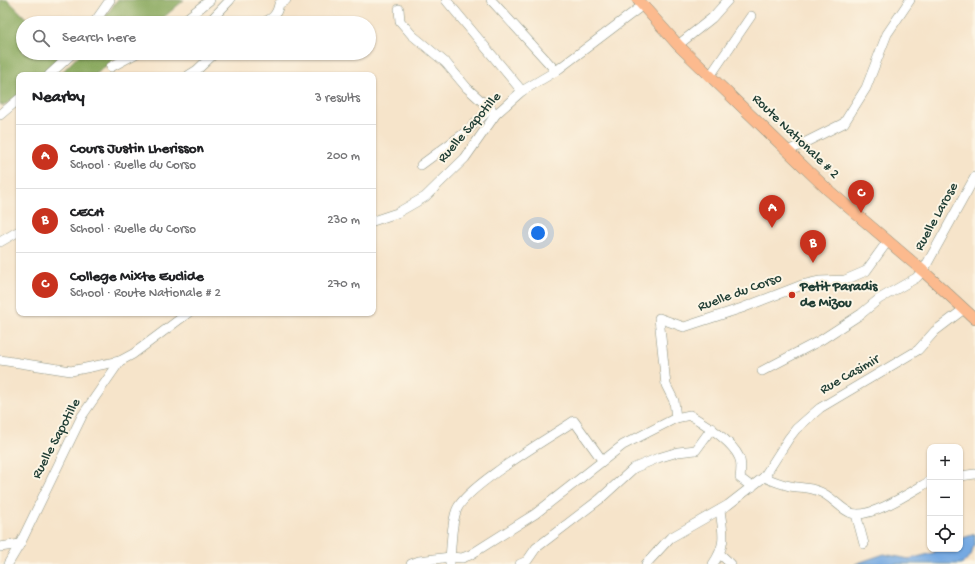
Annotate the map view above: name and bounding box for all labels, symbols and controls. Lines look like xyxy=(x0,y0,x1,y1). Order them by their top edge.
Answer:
search box xyxy=(16,16,376,60)
icon: search xyxy=(30,27,52,49)
text: Search here xyxy=(62,29,136,47)
text: Nearby xyxy=(32,88,85,108)
street label: Ruelle Sapotille xyxy=(435,88,506,167)
text: 3 results xyxy=(315,91,360,106)
street label: Route Nationale # 2 xyxy=(748,91,842,183)
text: Cours Justin Lherisson xyxy=(70,140,204,158)
text: A xyxy=(41,149,49,164)
text: 200 m xyxy=(327,149,360,164)
text: School · Ruelle du Corso xyxy=(70,158,196,173)
street label: Ruelle Larose xyxy=(911,179,963,254)
pin: C xyxy=(848,180,874,213)
pin: A xyxy=(759,195,785,228)
text: CECH xyxy=(70,204,104,222)
text: B xyxy=(42,213,48,228)
text: 230 m xyxy=(327,213,360,228)
text: School · Ruelle du Corso xyxy=(70,222,196,237)
your location xyxy=(528,223,548,243)
pin: B xyxy=(800,230,826,263)
text: College Mixte Euclide xyxy=(70,268,204,286)
street label: Ruelle du Corso xyxy=(696,270,784,316)
text: C xyxy=(41,277,49,292)
text: 270 m xyxy=(327,277,360,292)
place label: Petit Paradis de Mizou xyxy=(799,279,878,312)
text: School · Route Nationale # 2 xyxy=(70,286,221,301)
marker: Petit Paradis de Mizou xyxy=(787,290,797,300)
street label: Rue Casimir xyxy=(817,351,884,399)
street label: Ruelle Sapotille xyxy=(29,395,86,482)
map controls xyxy=(927,444,963,552)
button: + xyxy=(927,444,963,480)
button: − xyxy=(927,480,963,516)
button: locate xyxy=(927,516,963,552)

